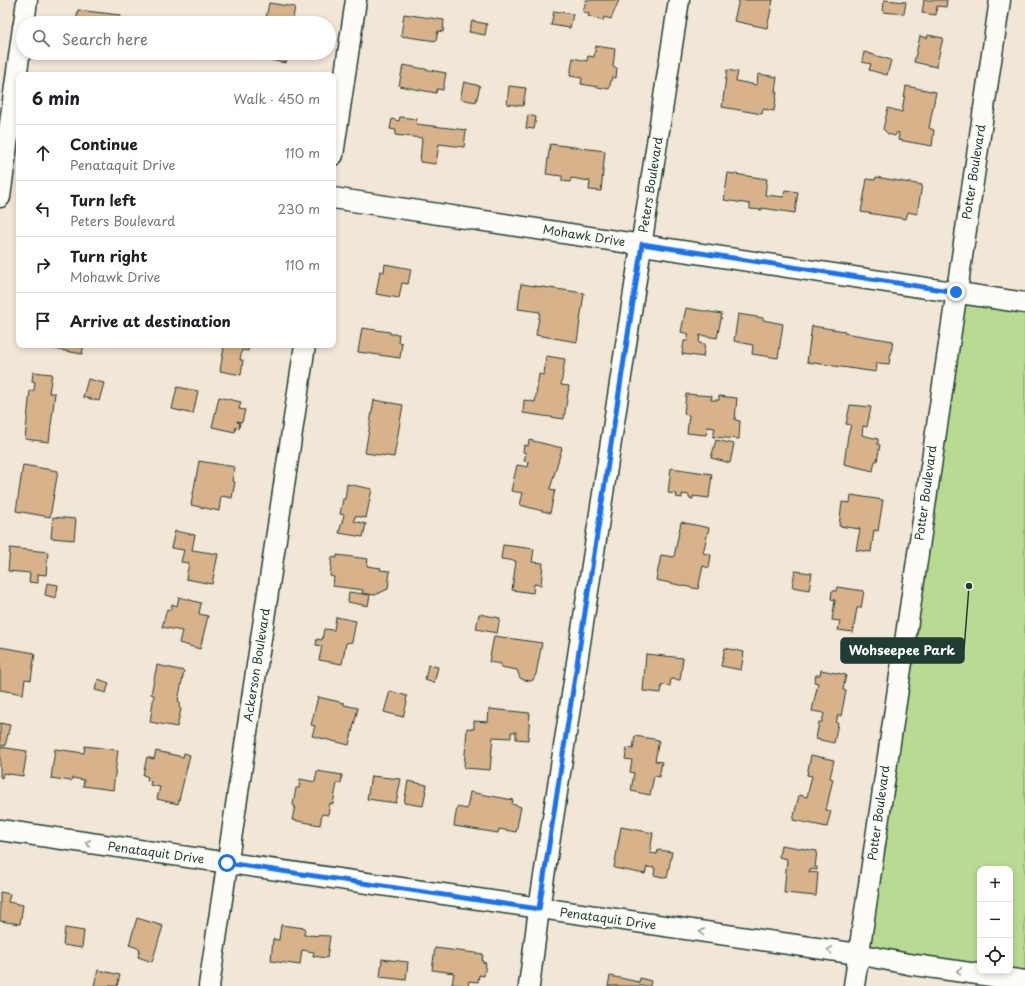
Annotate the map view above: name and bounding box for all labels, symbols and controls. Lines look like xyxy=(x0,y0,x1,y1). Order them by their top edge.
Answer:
search box xyxy=(16,16,336,60)
icon: search xyxy=(30,27,52,49)
text: Search here xyxy=(62,27,148,50)
text: 6 min xyxy=(32,85,80,111)
text: Walk · 450 m xyxy=(234,89,320,108)
street label: Potter Boulevard xyxy=(957,122,989,221)
text: Continue xyxy=(70,132,138,155)
street label: Peters Boulevard xyxy=(634,135,667,234)
icon: ahead xyxy=(32,142,54,164)
text: 110 m xyxy=(285,143,320,162)
text: Penataquit Drive xyxy=(70,155,176,174)
text: Turn left xyxy=(70,188,136,211)
icon: left xyxy=(32,198,54,220)
text: 230 m xyxy=(278,199,320,218)
text: Peters Boulevard xyxy=(70,211,175,230)
street label: Mohawk Drive xyxy=(542,220,627,250)
text: Turn right xyxy=(70,244,147,267)
icon: right xyxy=(32,254,54,276)
text: 110 m xyxy=(285,255,320,274)
text: Mohawk Drive xyxy=(70,267,160,286)
route end xyxy=(947,283,965,301)
text: Arrive at destination xyxy=(70,309,231,332)
icon: arrive xyxy=(32,310,54,332)
street label: Potter Boulevard xyxy=(909,444,941,542)
street label: Ackerson Boulevard xyxy=(238,606,274,723)
callout: Wohseepee Park xyxy=(841,638,964,663)
text: Wohseepee Park xyxy=(849,640,956,659)
street label: Potter Boulevard xyxy=(862,764,894,862)
street label: Penataquit Drive xyxy=(107,836,206,868)
one-way arrow xyxy=(85,839,91,848)
route start xyxy=(218,854,236,872)
map controls xyxy=(977,866,1013,974)
button: + xyxy=(977,866,1013,902)
street label: Penataquit Drive xyxy=(559,902,658,934)
button: − xyxy=(977,902,1013,938)
one-way arrow xyxy=(699,928,705,937)
button: locate xyxy=(977,938,1013,974)
one-way arrow xyxy=(827,946,834,955)
one-way arrow xyxy=(956,967,962,976)

